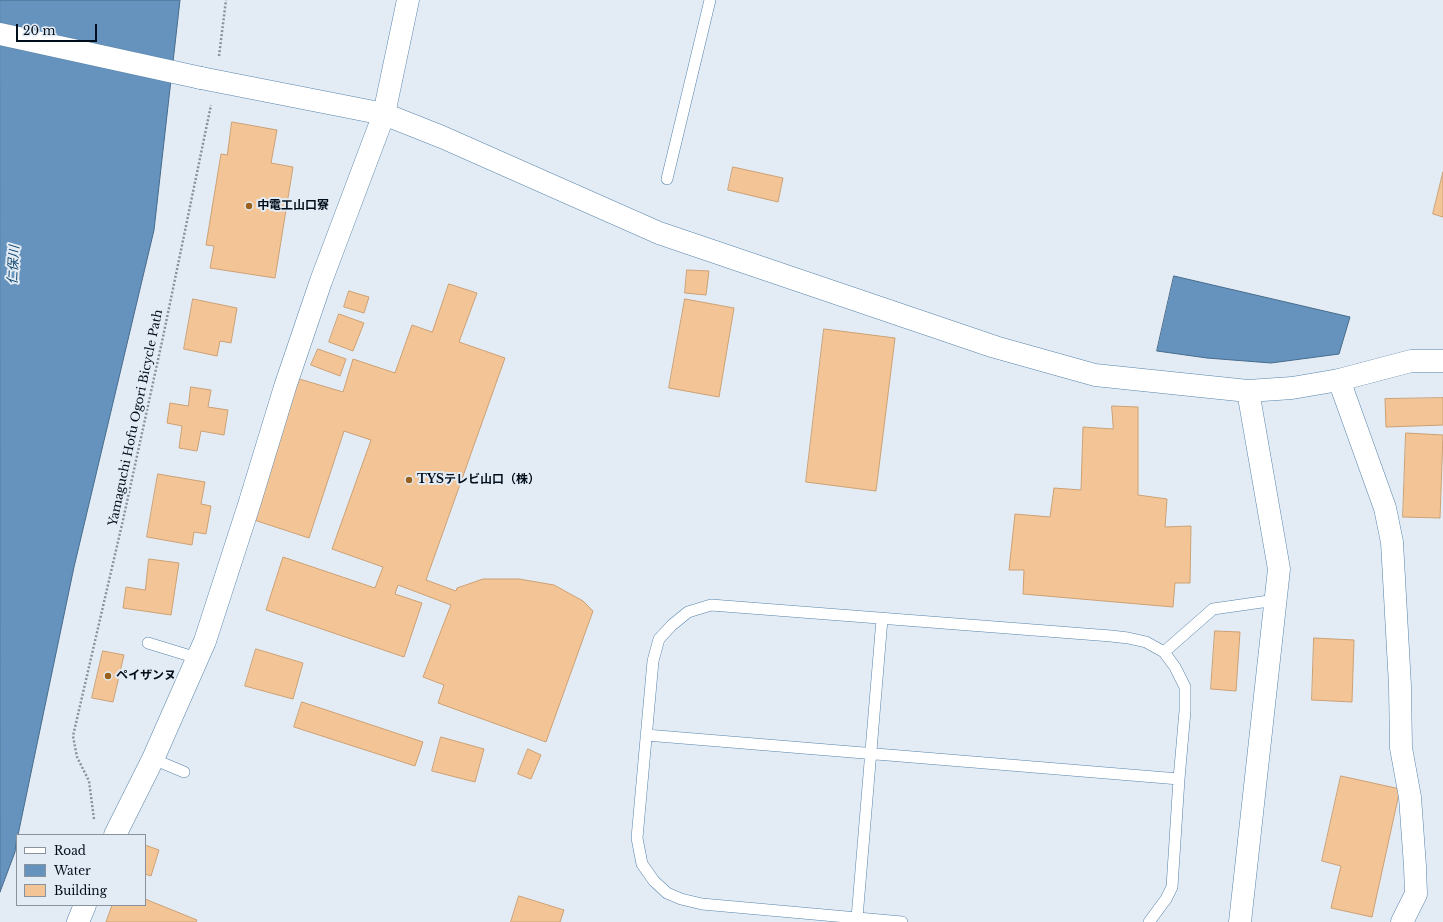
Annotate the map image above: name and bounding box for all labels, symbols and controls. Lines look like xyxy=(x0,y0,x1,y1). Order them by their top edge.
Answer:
scale bar xyxy=(18,16,99,42)
text: 20 m xyxy=(23,23,55,38)
place label: 中電工山口寮 xyxy=(257,199,329,213)
marker: 中電工山口寮 xyxy=(244,201,254,211)
water label: 仁保川 xyxy=(5,245,23,285)
street label: Yamaguchi Hofu Ogori Bicycle Path xyxy=(106,308,166,528)
place label: TYSテレビ山口（株） xyxy=(417,473,540,487)
marker: TYSテレビ山口（株） xyxy=(404,475,414,485)
place label: ペイザンヌ xyxy=(116,669,176,683)
marker: ペイザンヌ xyxy=(103,671,113,681)
legend xyxy=(16,834,146,906)
text: Road xyxy=(54,843,86,858)
text: Water xyxy=(54,863,91,878)
text: Building xyxy=(54,883,107,898)

